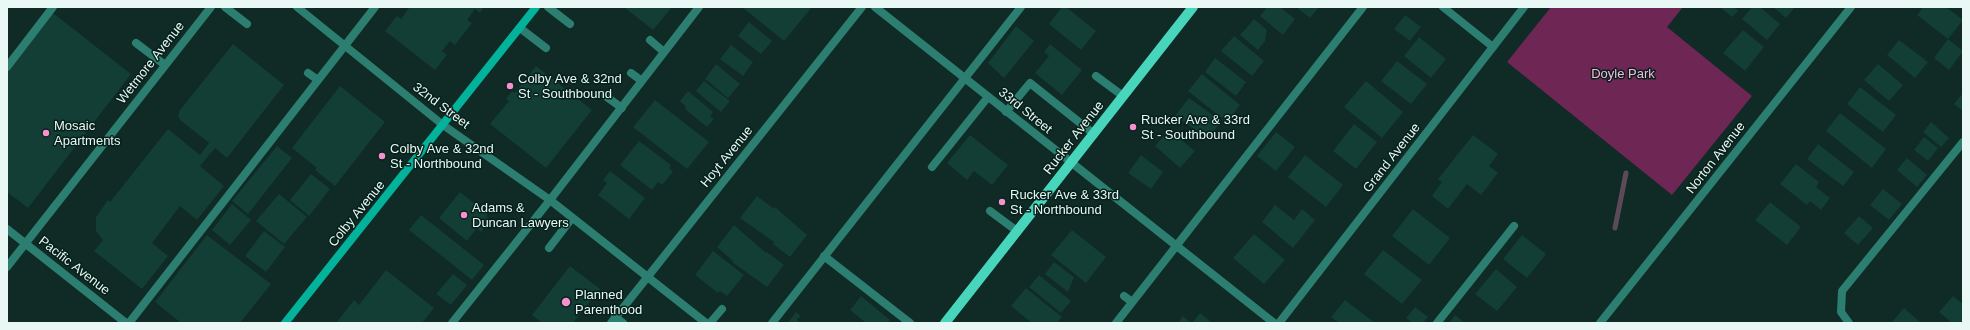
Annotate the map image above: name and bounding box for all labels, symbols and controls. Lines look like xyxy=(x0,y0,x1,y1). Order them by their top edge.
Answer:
street label: Wetmore Avenue xyxy=(114,19,188,107)
park label: Doyle Park xyxy=(1591,66,1655,82)
place label: Colby Ave & 32nd St - Southbound xyxy=(518,71,622,102)
street label: 32nd Street xyxy=(409,80,473,132)
marker: Colby Ave & 32nd St - Southbound xyxy=(505,81,515,91)
street label: 33rd Street xyxy=(995,85,1055,137)
street label: Rucker Avenue xyxy=(1041,98,1107,178)
place label: Rucker Ave & 33rd St - Southbound xyxy=(1141,112,1250,143)
place label: Mosaic Apartments xyxy=(54,118,120,149)
street label: Norton Avenue xyxy=(1683,119,1749,197)
street label: Grand Avenue xyxy=(1360,120,1424,196)
marker: Rucker Ave & 33rd St - Southbound xyxy=(1128,122,1138,132)
street label: Hoyt Avenue xyxy=(698,123,756,191)
marker: Mosaic Apartments xyxy=(41,128,51,138)
place label: Colby Ave & 32nd St - Northbound xyxy=(390,141,494,172)
marker: Colby Ave & 32nd St - Northbound xyxy=(377,151,387,161)
street label: Colby Avenue xyxy=(326,178,388,250)
place label: Rucker Ave & 33rd St - Northbound xyxy=(1010,187,1119,218)
marker: Rucker Ave & 33rd St - Northbound xyxy=(997,197,1007,207)
place label: Adams & Duncan Lawyers xyxy=(472,200,569,231)
marker: Adams & Duncan Lawyers xyxy=(459,210,469,220)
street label: Pacific Avenue xyxy=(35,233,113,299)
place label: Planned Parenthood xyxy=(575,287,642,318)
marker: Planned Parenthood xyxy=(560,296,572,308)

